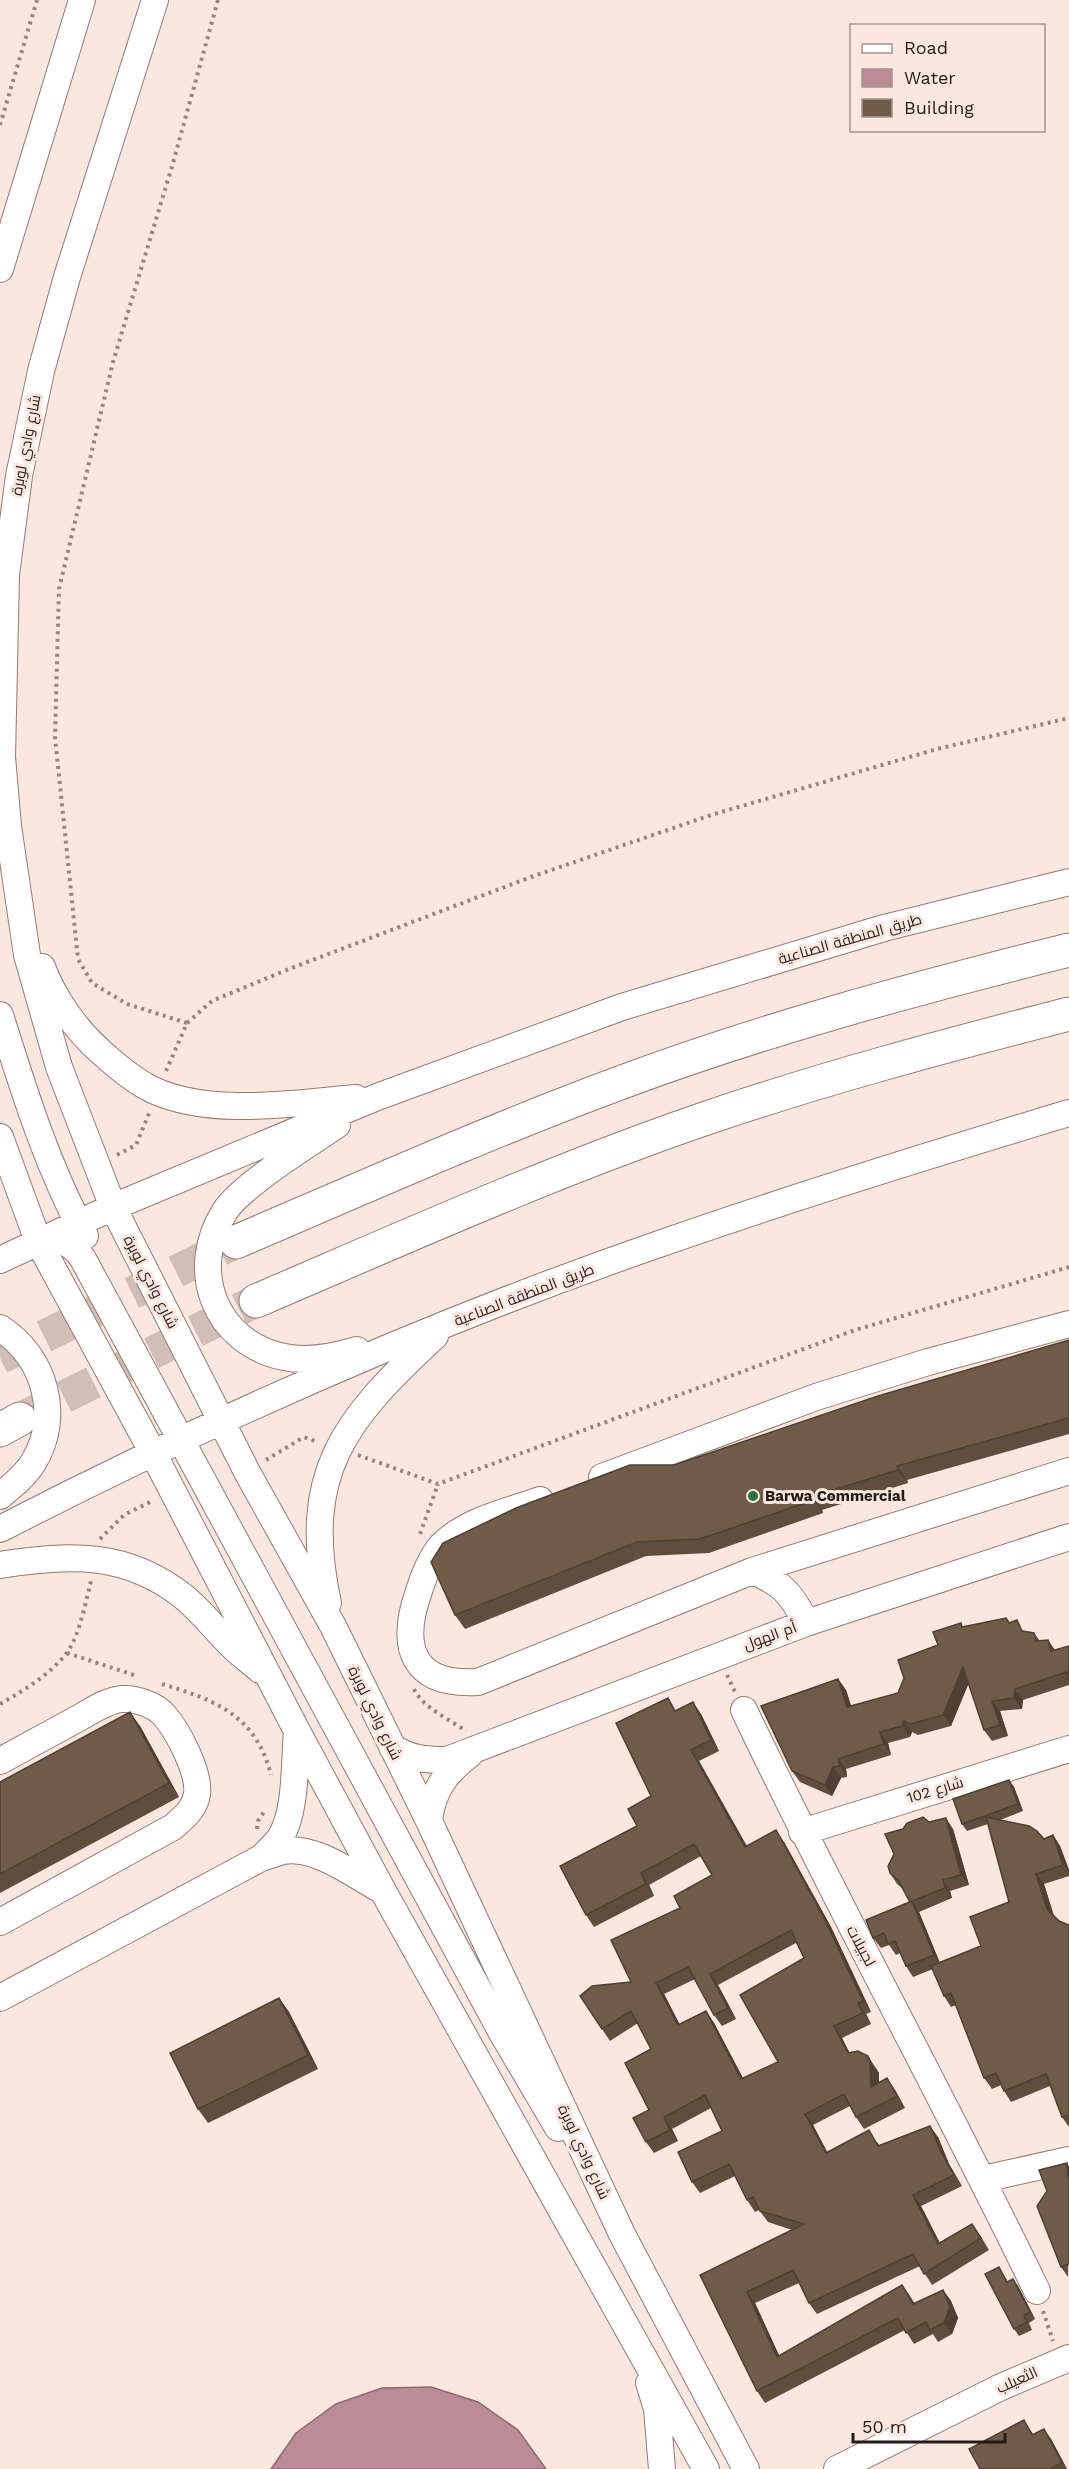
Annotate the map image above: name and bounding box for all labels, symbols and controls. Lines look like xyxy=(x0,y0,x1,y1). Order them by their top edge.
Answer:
legend xyxy=(850,24,1045,132)
text: Road xyxy=(904,37,948,58)
text: Water xyxy=(904,67,956,88)
text: Building xyxy=(904,97,974,118)
street label: شارع وادي لوبرة xyxy=(7,393,48,497)
street label: طريق المنطقة الصناعية xyxy=(776,910,924,969)
street label: شارع وادي لوبرة xyxy=(117,1232,182,1333)
street label: طريق المنطقة الصناعية xyxy=(451,1260,597,1331)
place label: Barwa Commercial xyxy=(765,1487,906,1505)
marker: Barwa Commercial xyxy=(746,1489,760,1503)
street label: أم الهول xyxy=(741,1617,799,1655)
street label: شارع وادي لوبرة xyxy=(342,1663,406,1764)
street label: شارع 102 xyxy=(905,1773,966,1809)
street label: لجبيلات xyxy=(843,1922,879,1970)
street label: شارع وادي لوبرة xyxy=(552,2102,614,2203)
street label: الثعيلب xyxy=(994,2363,1040,2397)
scale bar xyxy=(853,2406,1004,2444)
text: 50 m xyxy=(862,2416,907,2437)

